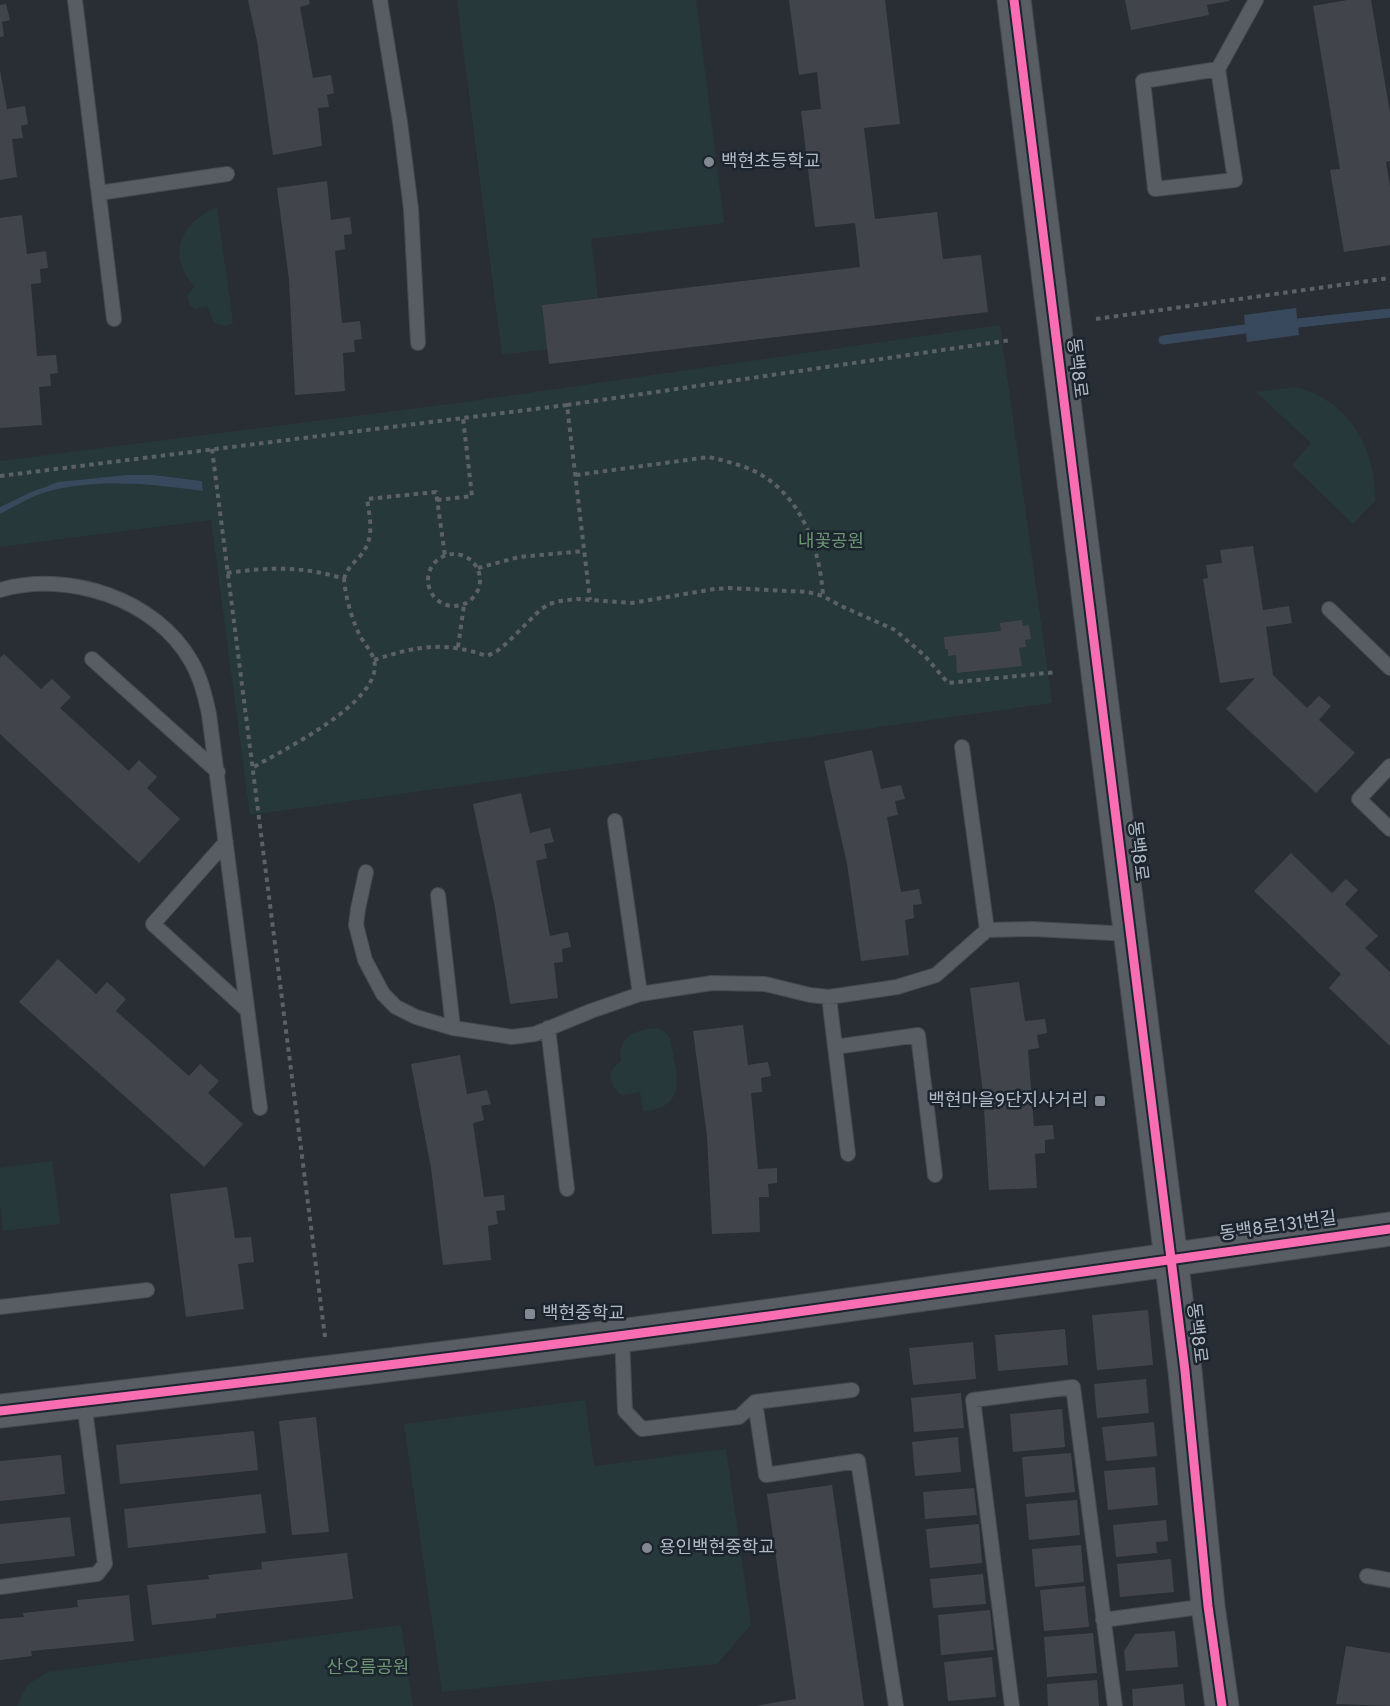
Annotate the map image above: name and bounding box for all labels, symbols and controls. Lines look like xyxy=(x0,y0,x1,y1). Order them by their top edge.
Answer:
place label: 백현초등학교 xyxy=(721,151,820,174)
marker: 백현초등학교 xyxy=(702,155,716,169)
street label: 동백8로 xyxy=(1061,336,1091,400)
park label: 내꽃공원 xyxy=(798,531,864,554)
street label: 동백8로 xyxy=(1122,819,1152,883)
place label: 백현마을9단지사거리 xyxy=(928,1090,1088,1113)
marker: 백현마을9단지사거리 xyxy=(1093,1094,1107,1108)
street label: 동백8로131번길 xyxy=(1218,1207,1338,1247)
street label: 동백8로 xyxy=(1181,1301,1211,1365)
place label: 백현중학교 xyxy=(542,1303,625,1326)
marker: 백현중학교 xyxy=(523,1307,537,1321)
place label: 용인백현중학교 xyxy=(659,1537,775,1560)
marker: 용인백현중학교 xyxy=(640,1541,654,1555)
park label: 산오름공원 xyxy=(327,1657,409,1680)

